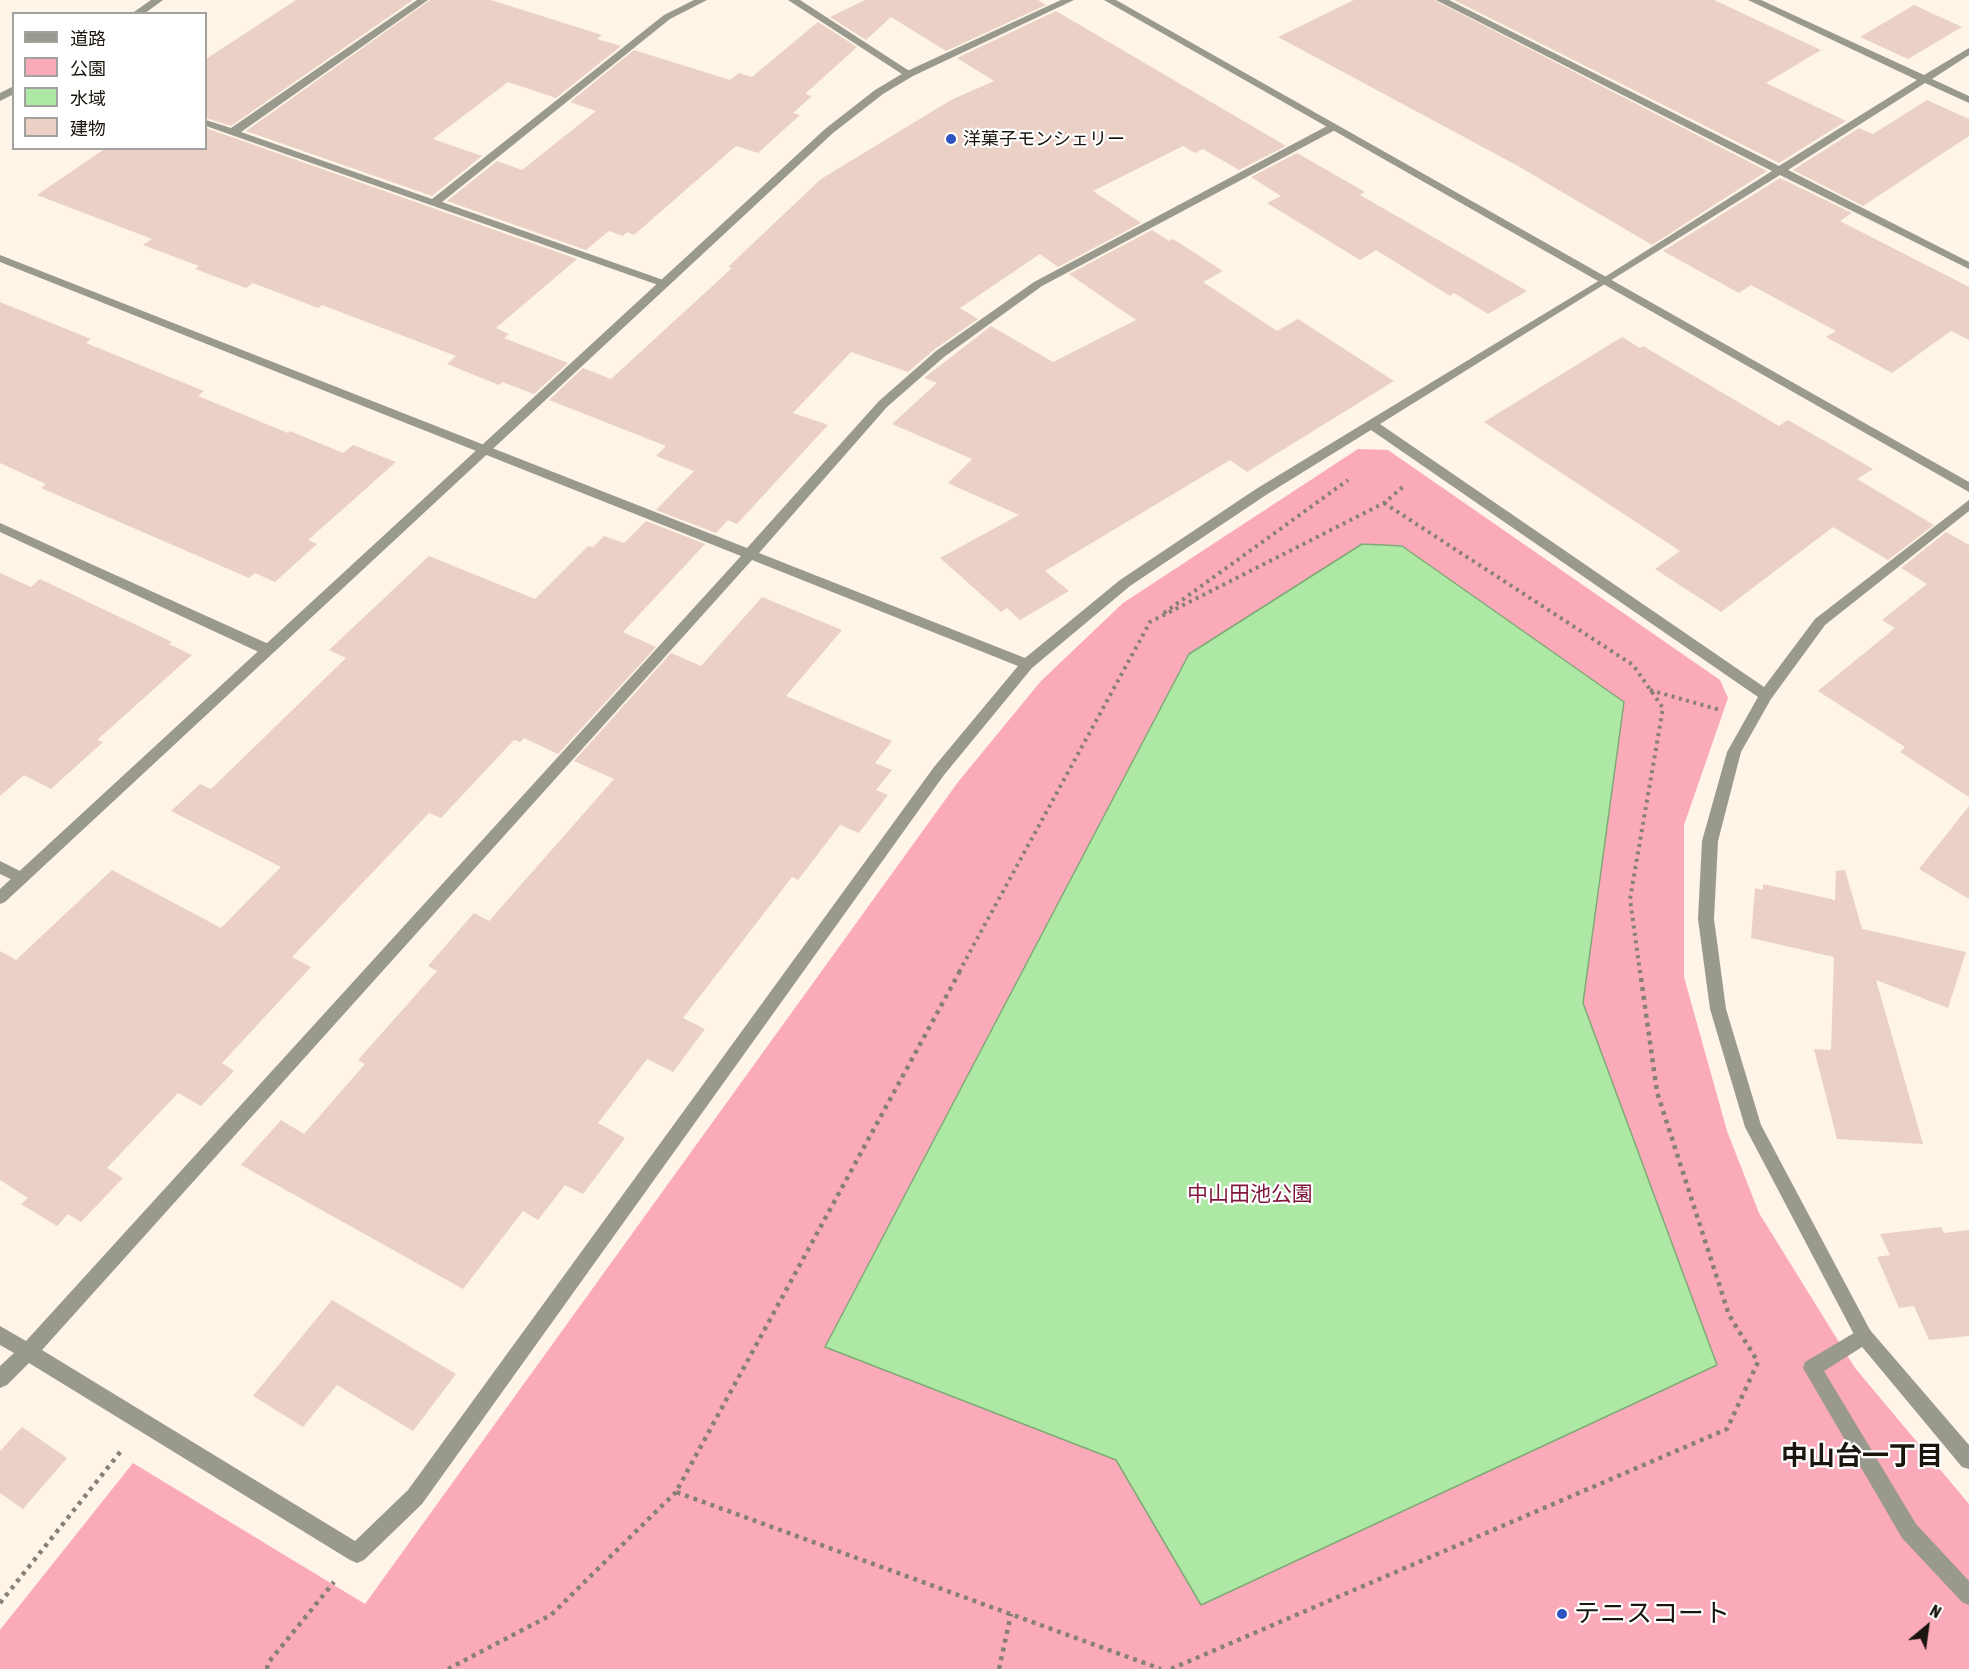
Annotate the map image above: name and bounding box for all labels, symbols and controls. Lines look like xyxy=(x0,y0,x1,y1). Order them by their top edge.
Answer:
legend xyxy=(12,12,207,150)
text: 道路 xyxy=(70,28,106,49)
text: 公園 xyxy=(70,58,106,79)
text: 水域 xyxy=(70,88,106,109)
text: 建物 xyxy=(70,118,106,139)
place label: 洋菓子モンシェリー xyxy=(963,128,1125,150)
marker: 洋菓子モンシェリー xyxy=(944,132,958,146)
park label: 中山田池公園 xyxy=(1187,1181,1313,1207)
district label: 中山台一丁目 xyxy=(1781,1440,1943,1472)
north arrow xyxy=(1897,1597,1957,1657)
place label: テニスコート xyxy=(1574,1598,1730,1630)
text: N xyxy=(1927,1601,1944,1621)
marker: テニスコート xyxy=(1555,1607,1569,1621)

